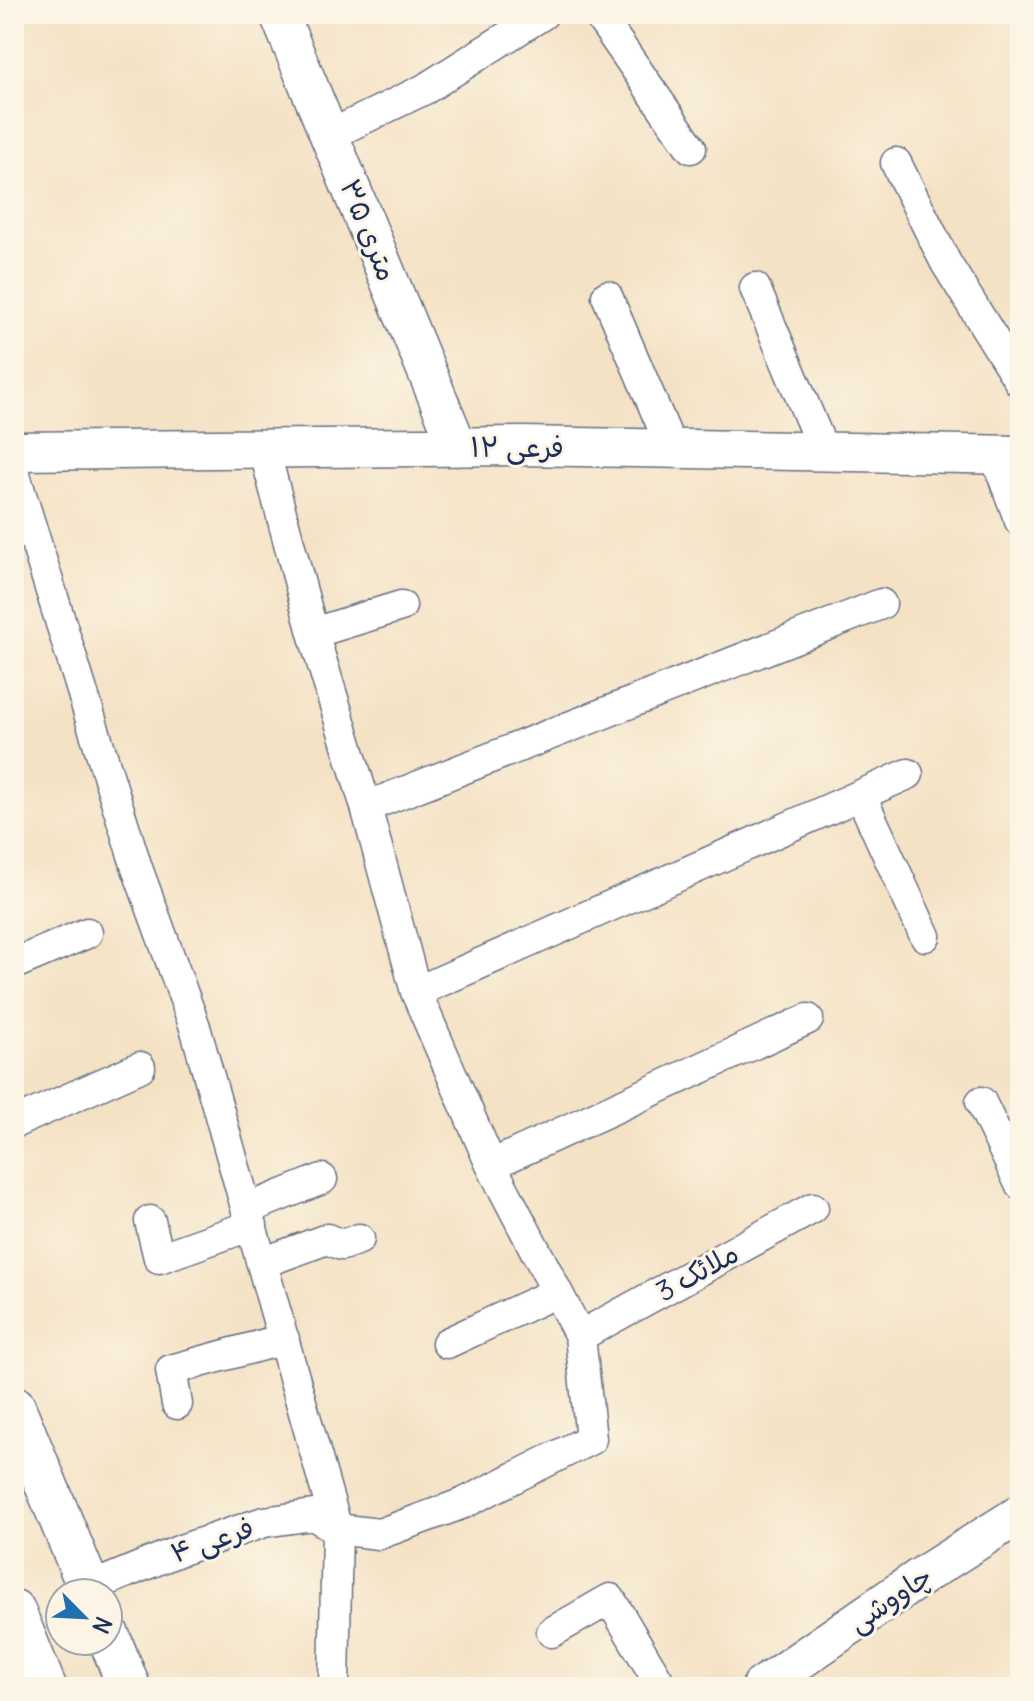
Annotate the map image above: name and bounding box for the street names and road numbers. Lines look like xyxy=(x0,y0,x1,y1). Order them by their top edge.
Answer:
street label: ۳۵ متری xyxy=(332,174,406,286)
street label: فرعی ۱۲ xyxy=(470,429,564,465)
street label: ملائک 3 xyxy=(649,1235,745,1309)
street label: فرعی ۴ xyxy=(166,1509,258,1571)
street label: چاووشی xyxy=(841,1558,939,1640)

